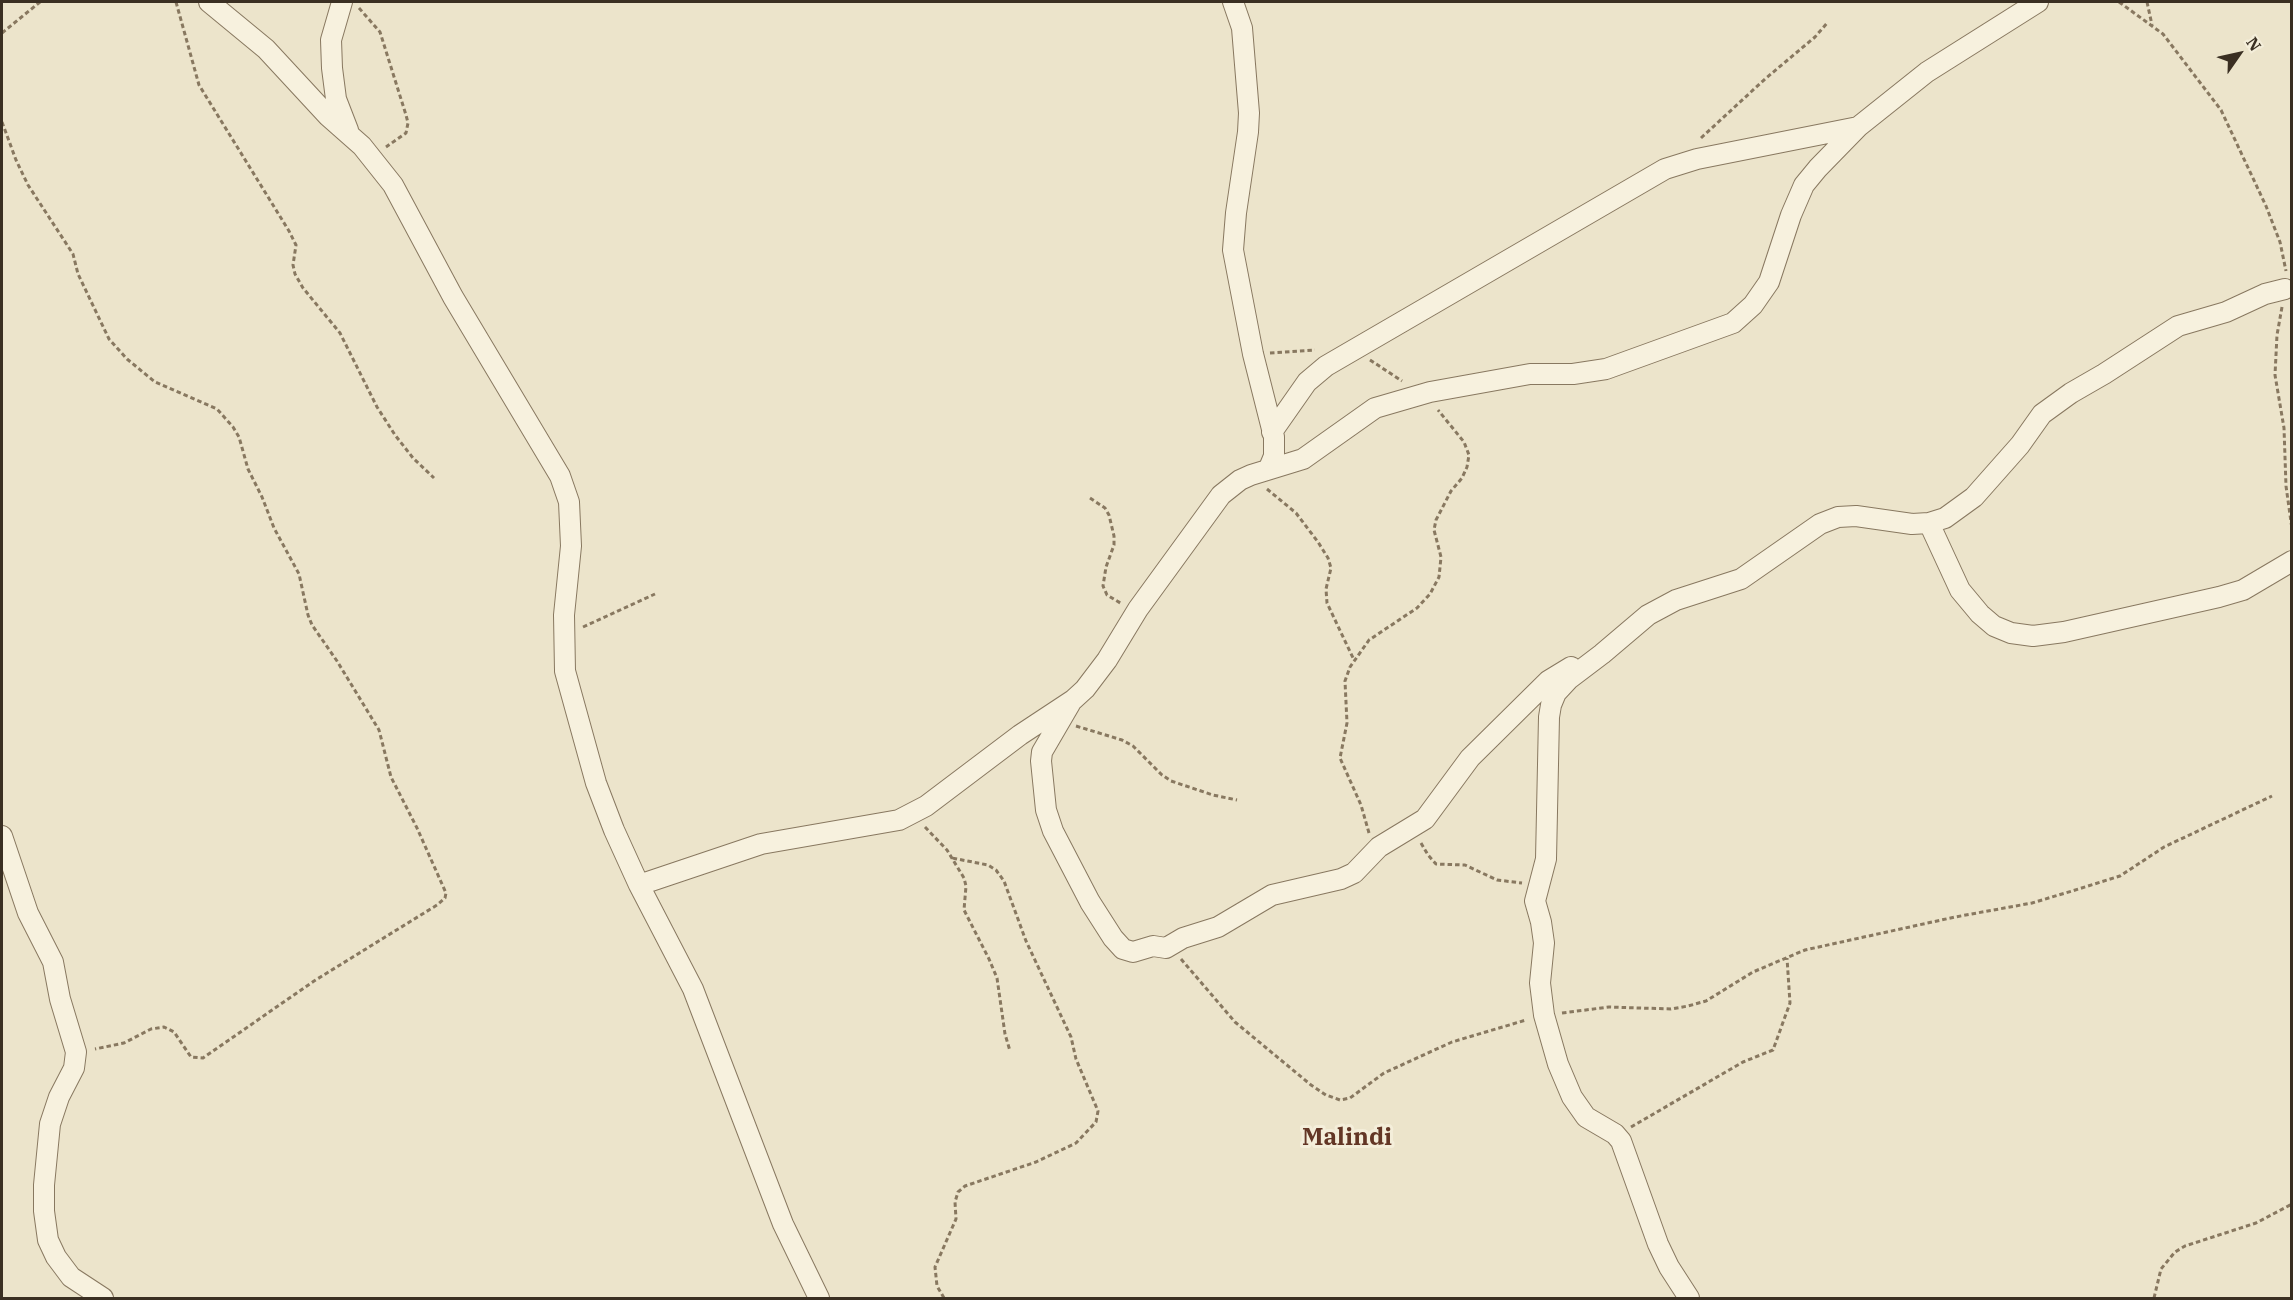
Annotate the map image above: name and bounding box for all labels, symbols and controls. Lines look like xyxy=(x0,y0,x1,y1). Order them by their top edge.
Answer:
north arrow xyxy=(2209,24,2269,84)
text: N xyxy=(2242,33,2266,55)
district label: Malindi xyxy=(1302,1124,1392,1152)

